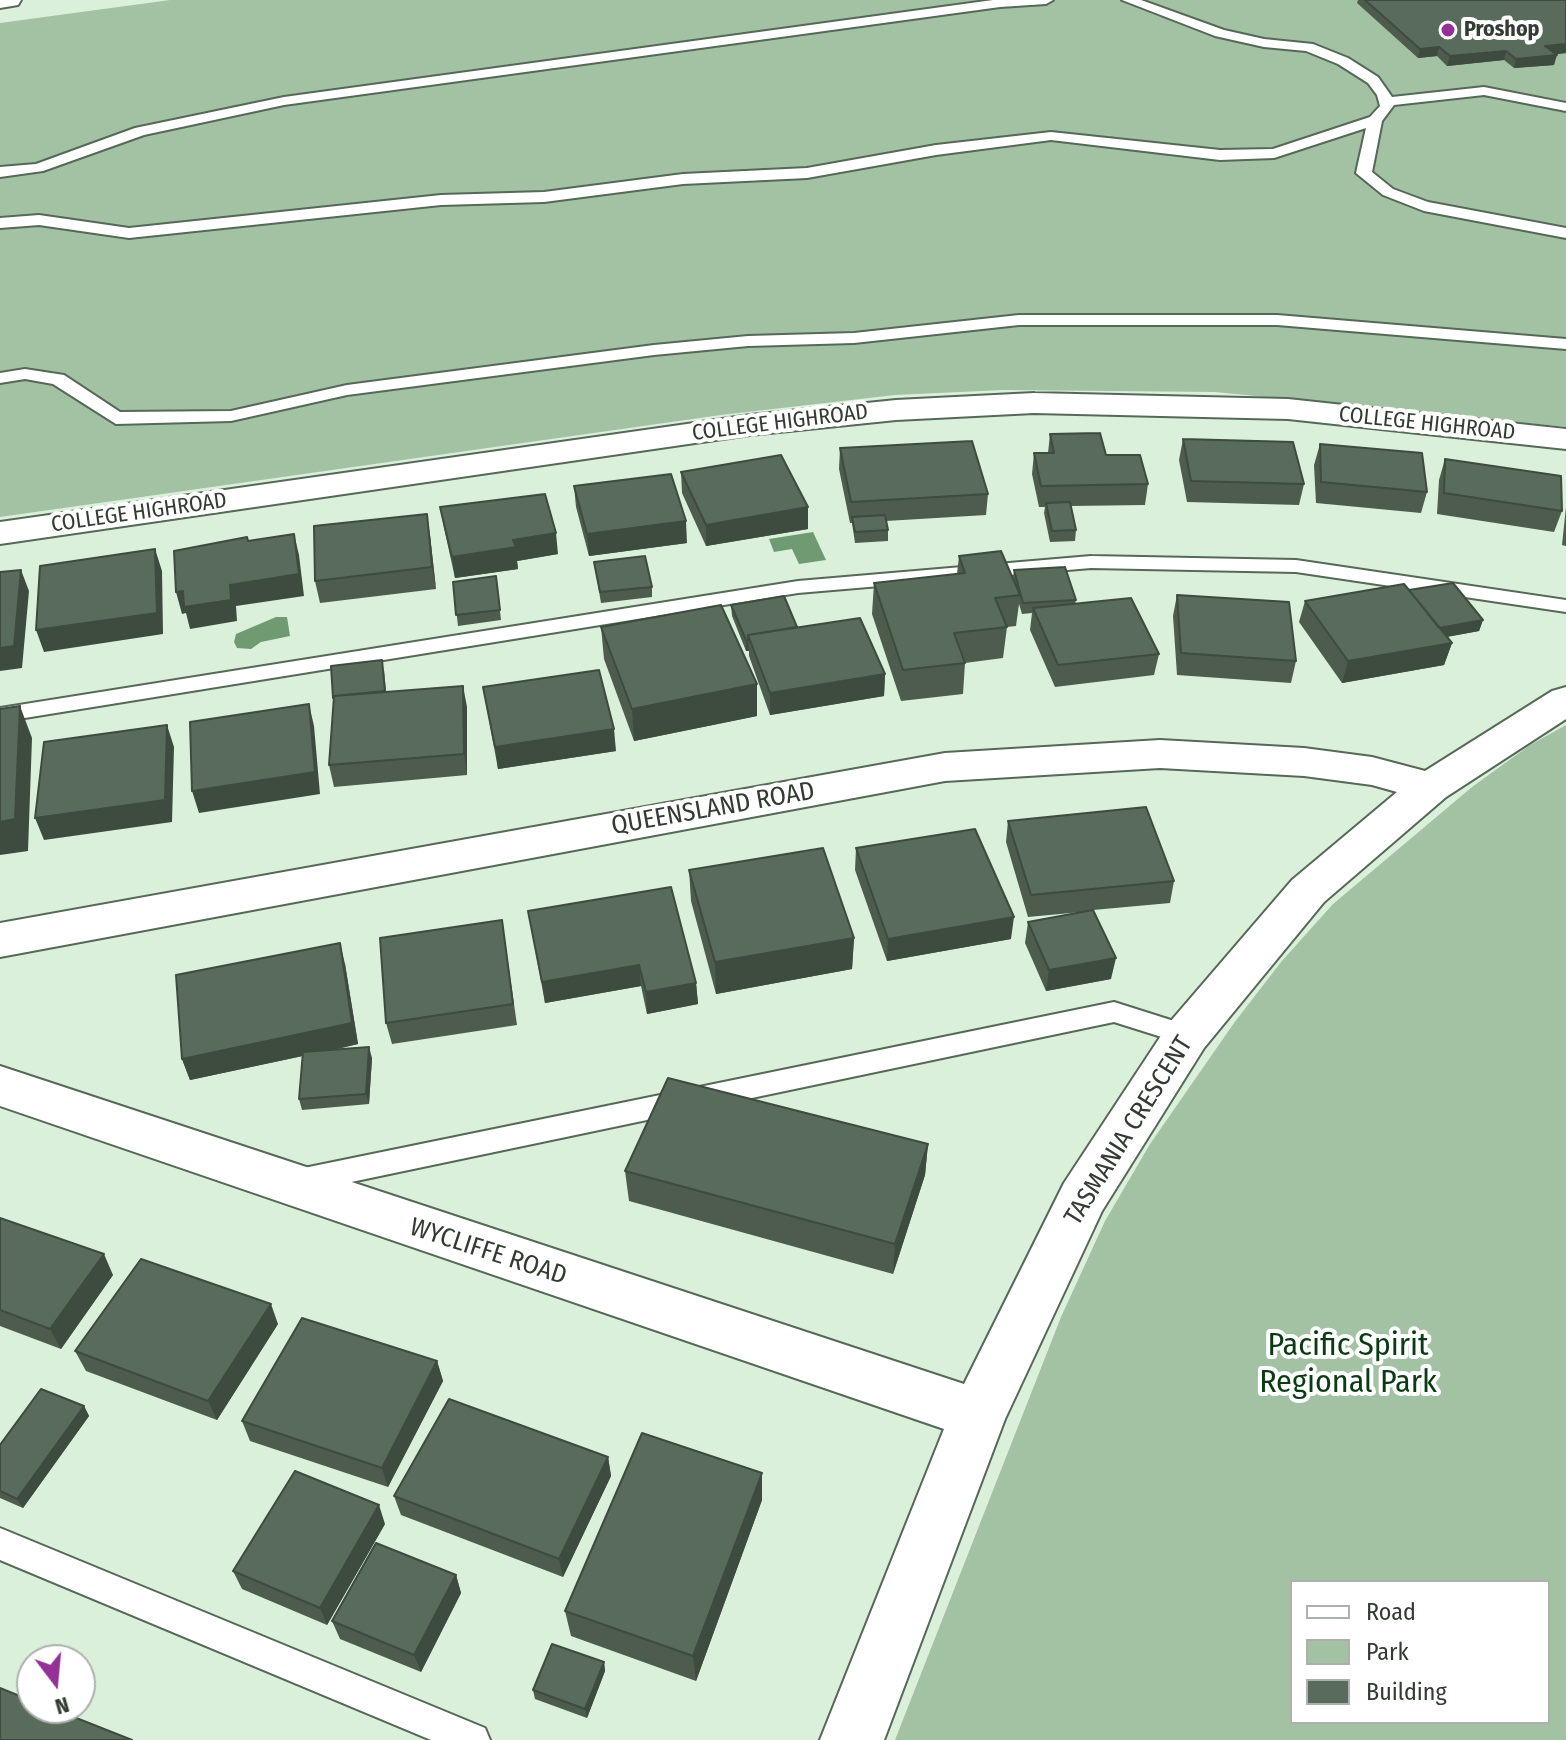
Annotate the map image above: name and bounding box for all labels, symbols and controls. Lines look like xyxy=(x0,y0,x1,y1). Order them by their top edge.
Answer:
place label: Proshop xyxy=(1464,17,1540,43)
marker: Proshop xyxy=(1439,21,1457,39)
street label: COLLEGE HIGHROAD xyxy=(691,399,869,447)
street label: COLLEGE HIGHROAD xyxy=(1338,402,1516,446)
street label: COLLEGE HIGHROAD xyxy=(50,488,228,538)
street label: QUEENSLAND ROAD xyxy=(609,776,817,842)
street label: TASMANIA CRESCENT xyxy=(1058,1031,1200,1231)
street label: WYCLIFFE ROAD xyxy=(406,1212,570,1292)
park label: Pacific Spirit Regional Park xyxy=(1259,1327,1437,1402)
legend xyxy=(1290,1580,1550,1724)
text: Road xyxy=(1366,1598,1416,1626)
text: Park xyxy=(1366,1638,1409,1666)
north arrow xyxy=(16,1644,96,1724)
text: Building xyxy=(1366,1678,1447,1706)
text: N xyxy=(52,1691,72,1720)

